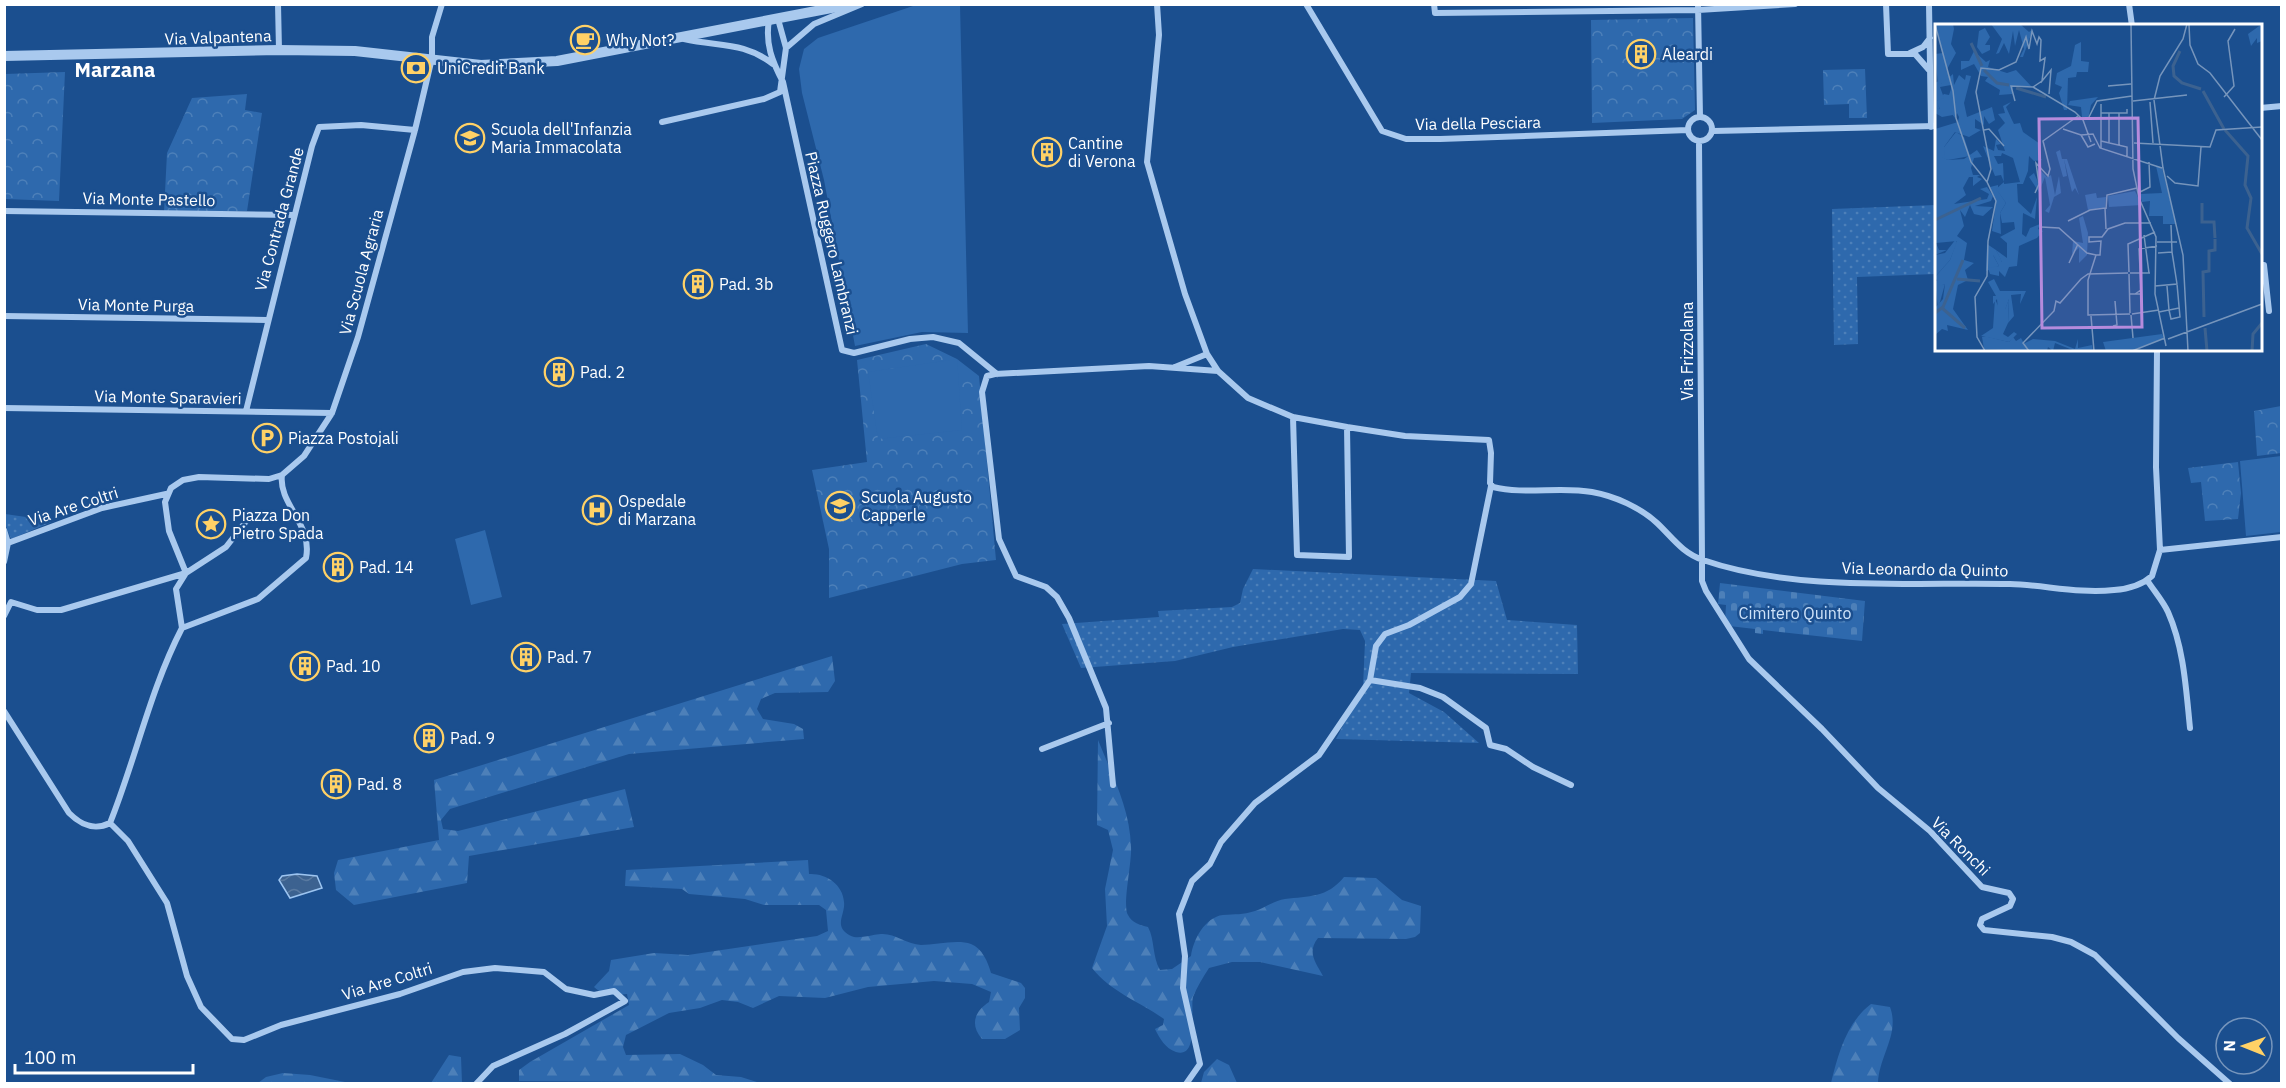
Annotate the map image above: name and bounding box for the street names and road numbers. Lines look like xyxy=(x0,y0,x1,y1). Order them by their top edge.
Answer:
street label: Via Valpantena xyxy=(164,25,272,49)
street label: Via della Pesciara xyxy=(1415,112,1542,134)
street label: Via Contrada Grande xyxy=(250,145,308,293)
street label: Piazza Ruggero Lambranzi xyxy=(801,149,863,337)
street label: Via Monte Pastello xyxy=(82,188,216,210)
street label: Via Scuola Agraria xyxy=(335,206,388,337)
street label: Via Monte Purga xyxy=(78,294,195,316)
street label: Via Frizzolana xyxy=(1677,301,1697,400)
street label: Via Monte Sparavieri xyxy=(94,386,242,408)
street label: Via Are Coltri xyxy=(26,482,120,530)
street label: Via Leonardo da Quinto xyxy=(1841,558,2009,580)
street label: Via Ronchi xyxy=(1927,812,1995,880)
street label: Via Are Coltri xyxy=(339,958,435,1004)

